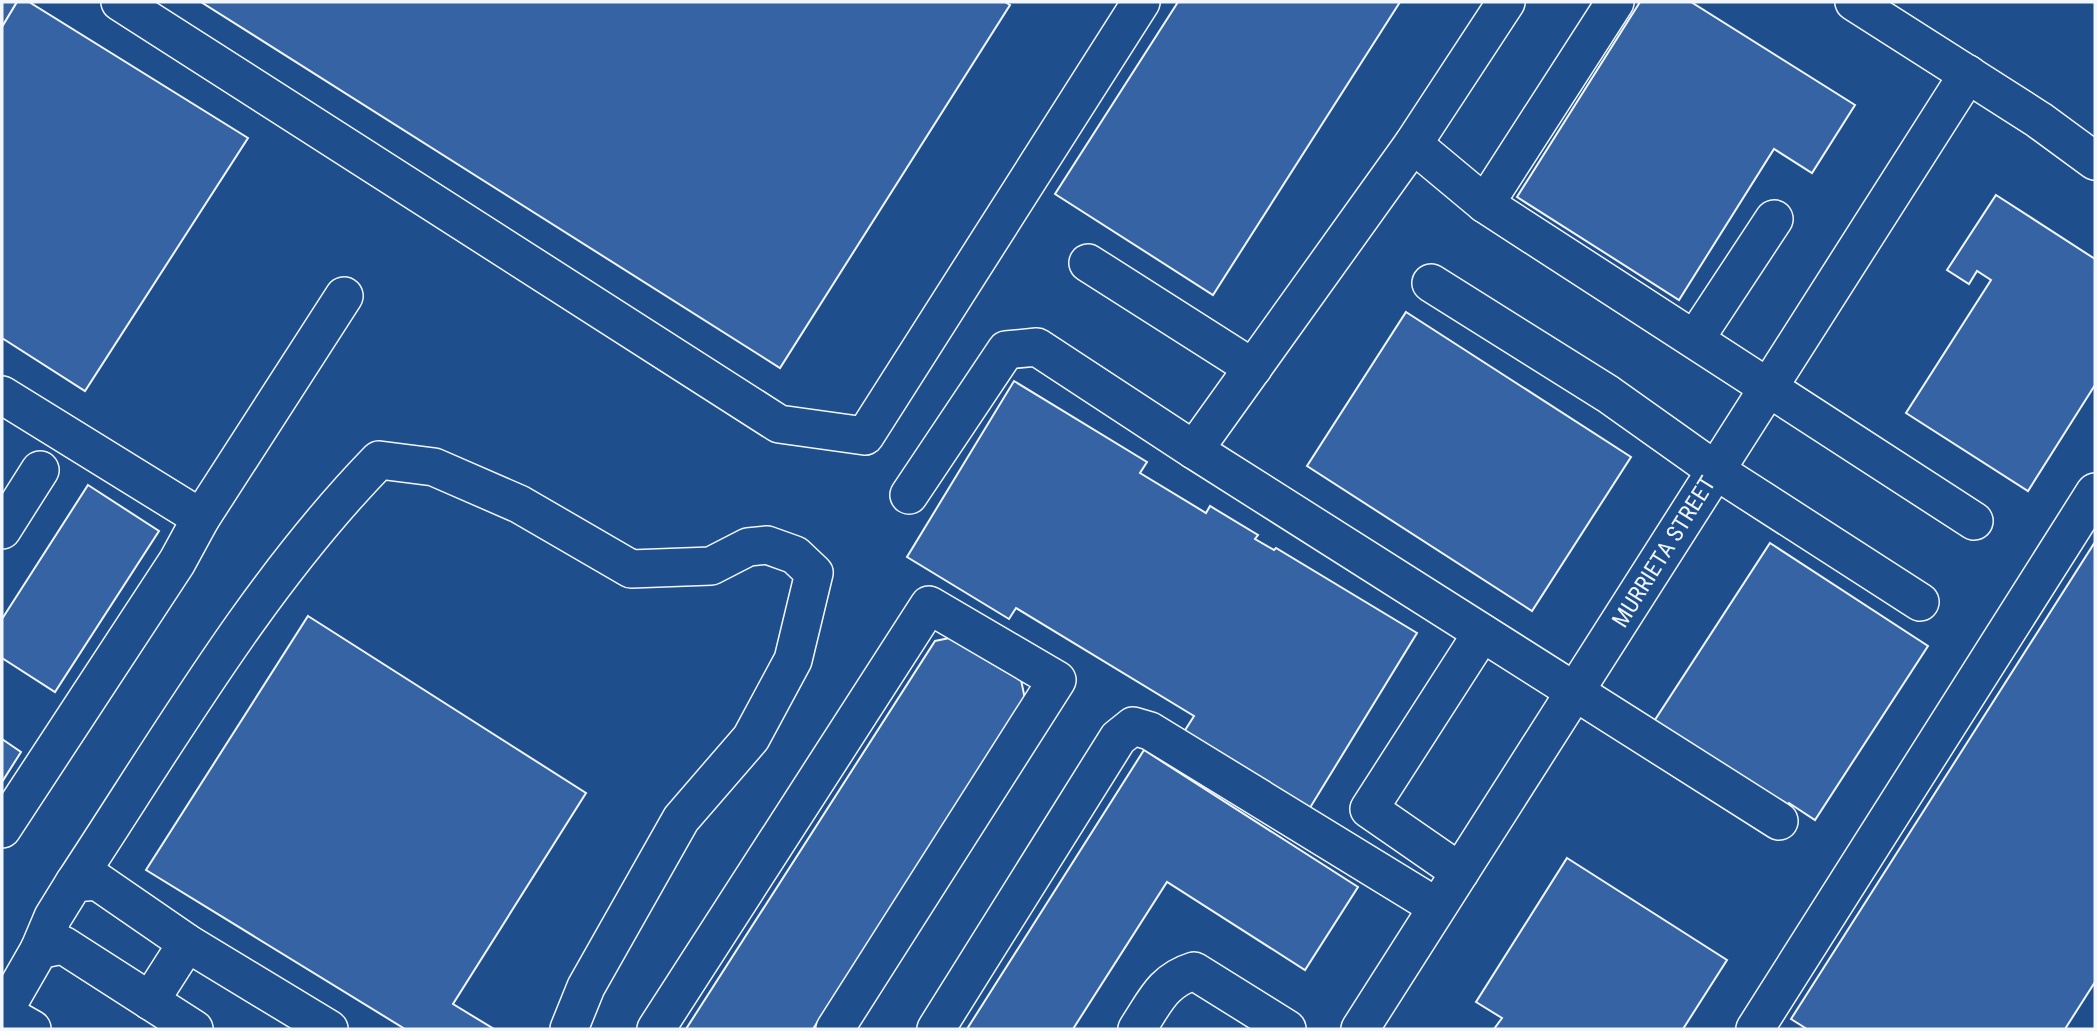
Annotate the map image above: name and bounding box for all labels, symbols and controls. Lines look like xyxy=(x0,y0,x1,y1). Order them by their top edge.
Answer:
street label: MURRIETA STREET xyxy=(1607,472,1721,632)

